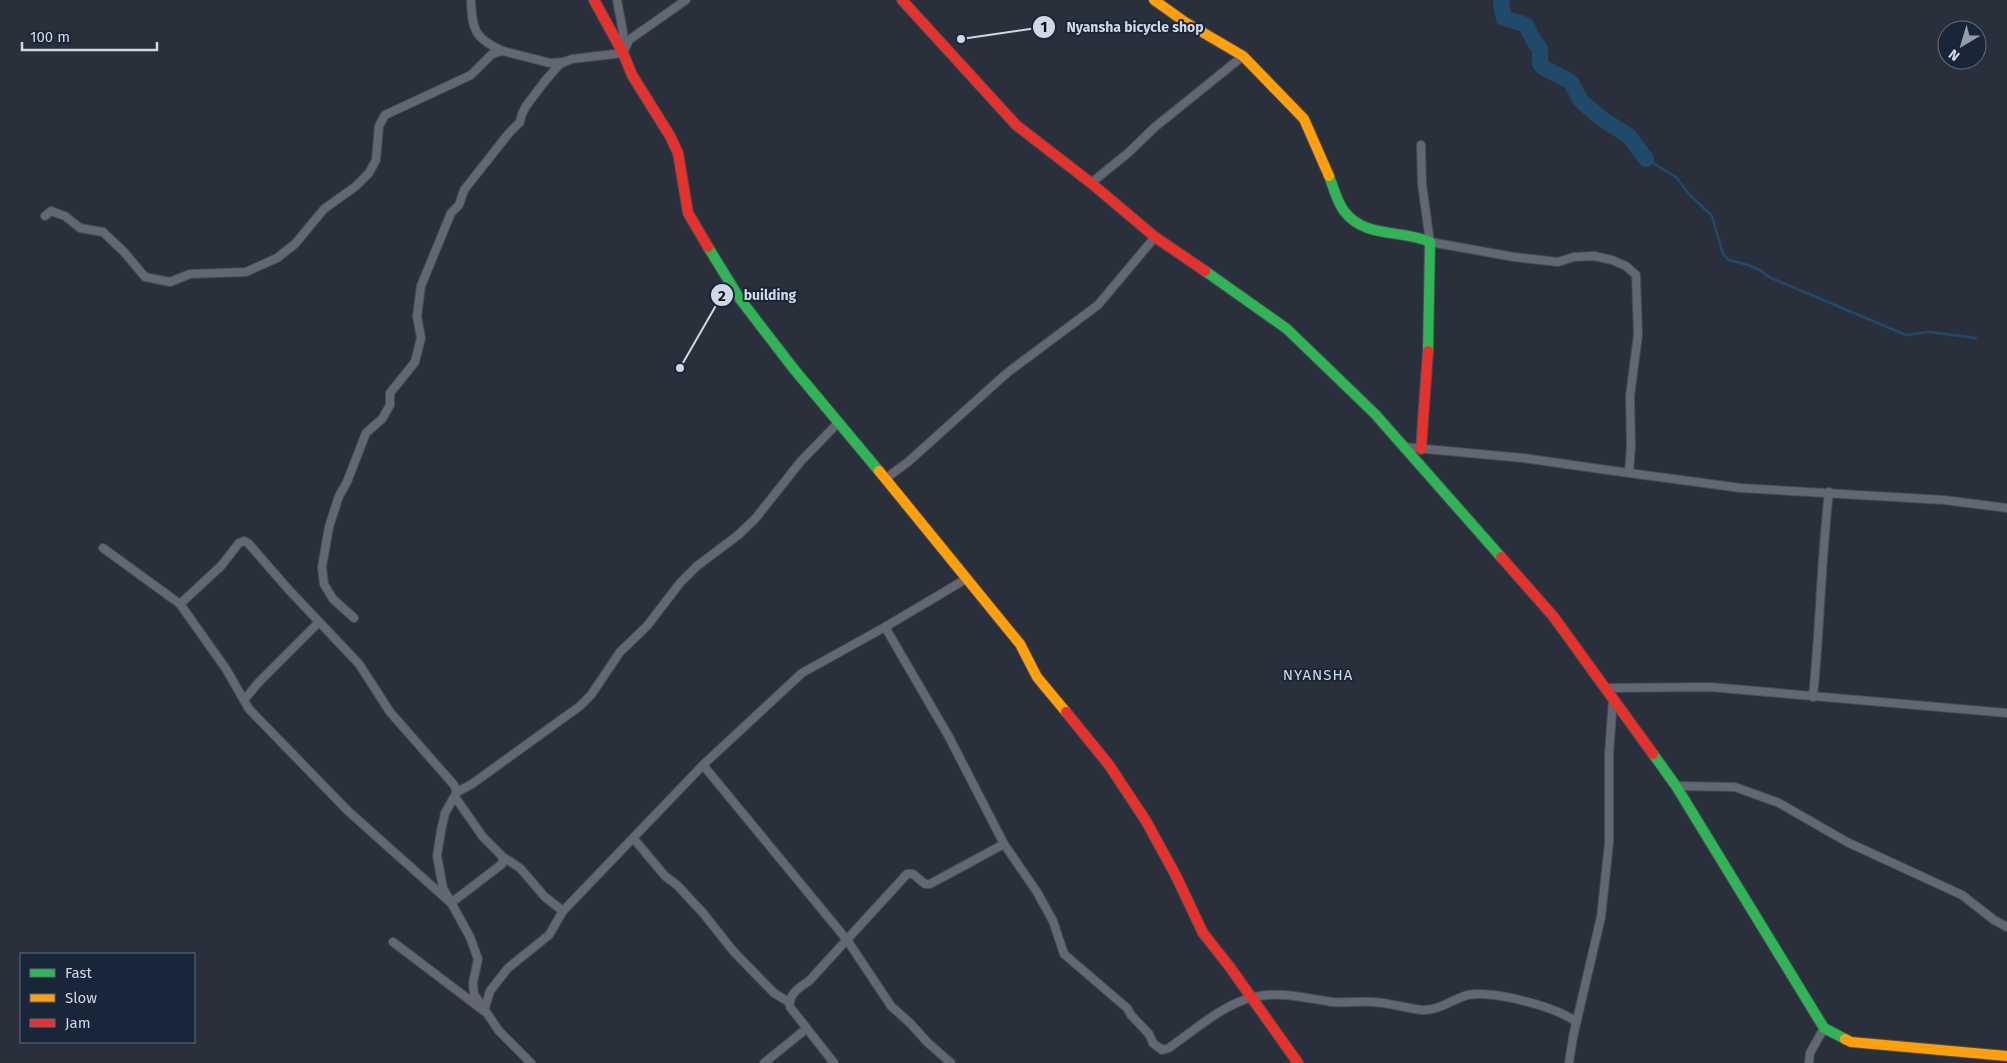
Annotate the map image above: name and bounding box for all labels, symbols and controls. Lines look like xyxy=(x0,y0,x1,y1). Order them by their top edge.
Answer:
callout: Nyansha bicycle shop xyxy=(1031,12,1214,41)
text: 1 xyxy=(1041,18,1047,36)
text: Nyansha bicycle shop xyxy=(1066,19,1204,36)
scale bar xyxy=(22,20,158,52)
north arrow xyxy=(1937,20,1987,70)
text: 100 m xyxy=(30,28,70,46)
text: N xyxy=(1945,45,1963,64)
callout: building xyxy=(709,281,807,310)
text: 2 xyxy=(718,287,726,305)
text: building xyxy=(744,287,797,304)
district label: NYANSHA xyxy=(1283,666,1353,684)
legend xyxy=(20,953,195,1043)
text: Fast xyxy=(65,964,92,982)
text: Slow xyxy=(65,989,97,1007)
text: Jam xyxy=(65,1014,91,1032)

